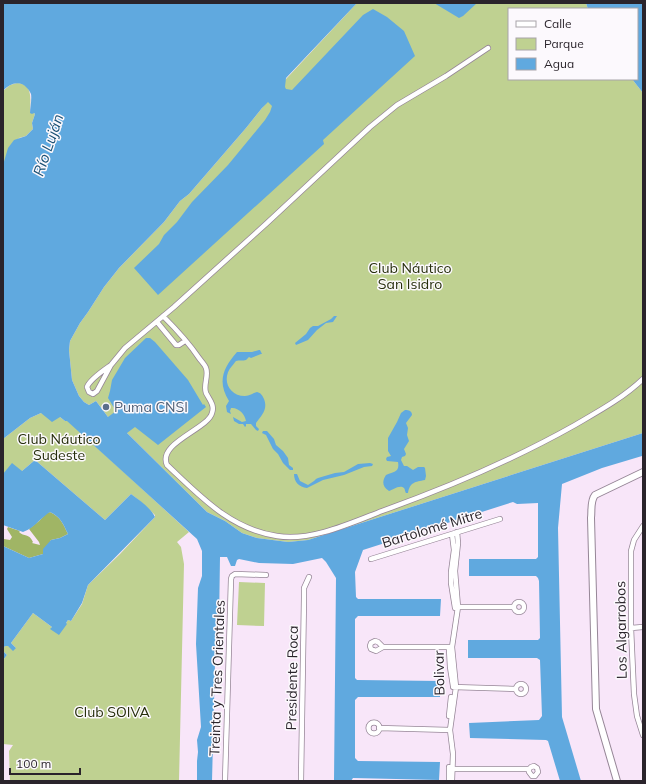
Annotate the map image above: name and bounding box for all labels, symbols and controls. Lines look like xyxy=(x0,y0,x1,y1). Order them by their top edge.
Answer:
legend xyxy=(508,8,638,80)
text: Calle xyxy=(544,16,571,31)
text: Parque xyxy=(544,36,584,51)
text: Agua xyxy=(544,56,574,71)
water label: Río Luján xyxy=(29,111,68,179)
park label: Club Náutico San Isidro xyxy=(369,259,452,293)
place label: Puma CNSI xyxy=(114,398,188,416)
marker: Puma CNSI xyxy=(101,402,111,412)
park label: Club Náutico Sudeste xyxy=(18,430,101,464)
street label: Bartolomé Mitre xyxy=(380,504,484,552)
street label: Los Algarrobos xyxy=(611,581,631,679)
street label: Treinta y Tres Orientales xyxy=(205,599,229,756)
street label: Presidente Roca xyxy=(282,625,302,731)
street label: Bolivar xyxy=(430,649,448,696)
park label: Club SOIVA xyxy=(74,703,150,721)
scale bar xyxy=(10,750,80,776)
text: 100 m xyxy=(16,756,51,771)

